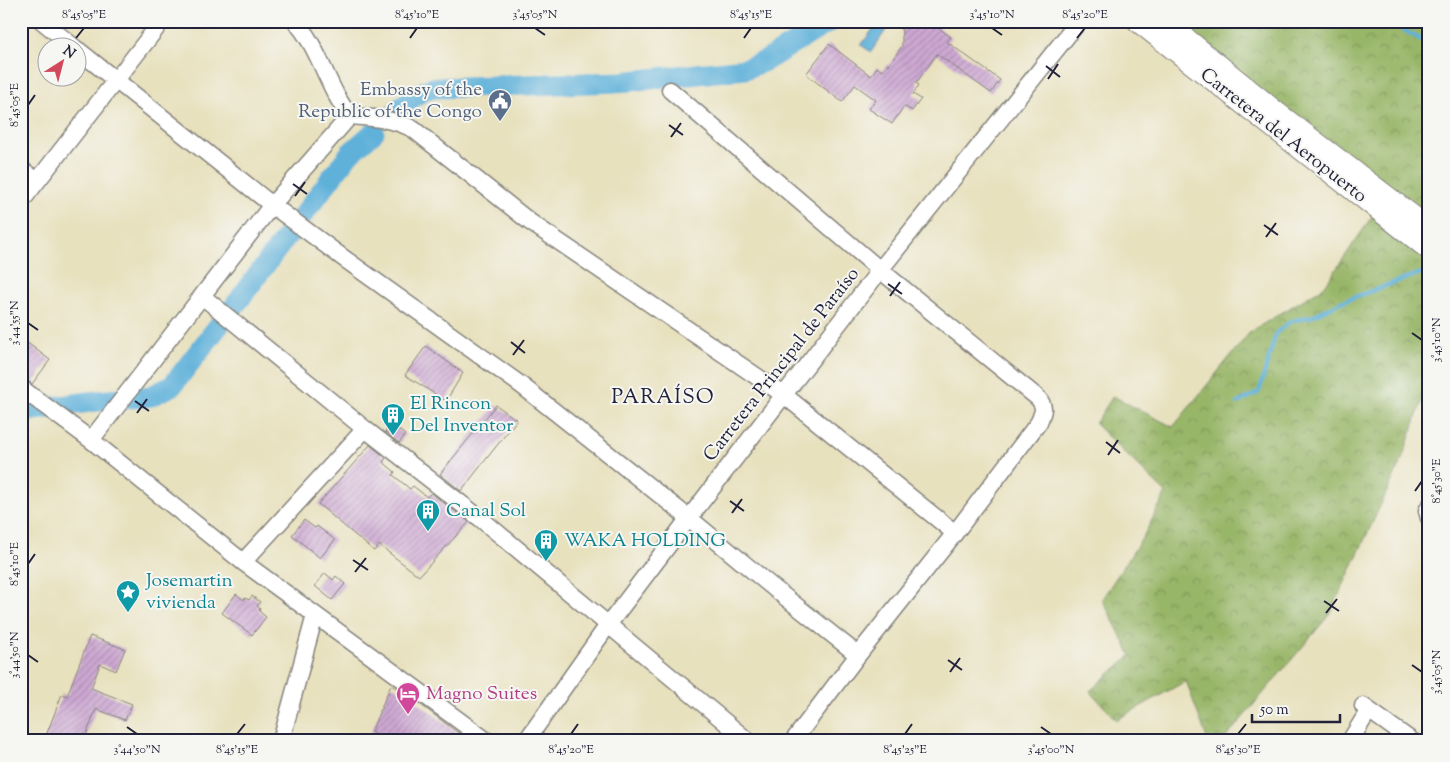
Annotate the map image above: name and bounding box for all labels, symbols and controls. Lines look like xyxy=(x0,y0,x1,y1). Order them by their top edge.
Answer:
text: 8°45'05"E xyxy=(62,6,107,24)
text: 8°45'10"E xyxy=(395,6,440,24)
text: 3°45'05"N xyxy=(513,6,558,24)
text: 8°45'15"E xyxy=(730,6,773,24)
text: 3°45'10"N xyxy=(969,6,1015,24)
text: 8°45'20"E xyxy=(1062,6,1108,24)
north arrow xyxy=(38,38,88,88)
text: N xyxy=(58,42,79,64)
street label: Carretera del Aeropuerto xyxy=(1194,62,1372,210)
place label: Embassy of the Republic of the Congo xyxy=(298,77,482,126)
text: 8°45'05"E xyxy=(6,82,24,127)
public building icon: Embassy of the Republic of the Congo xyxy=(487,88,513,122)
street label: Carretera Principal de Paraíso xyxy=(698,262,866,468)
text: 3°44'55"N xyxy=(6,300,24,346)
text: 3°45'10"N xyxy=(1428,317,1446,363)
district label: PARAÍSO xyxy=(611,383,715,413)
place label: El Rincon Del Inventor xyxy=(410,391,513,440)
building icon: El Rincon Del Inventor xyxy=(380,402,406,436)
text: 8°45'30"E xyxy=(1428,458,1446,503)
building icon: Canal Sol xyxy=(415,498,441,532)
place label: Canal Sol xyxy=(446,498,526,525)
building icon: WAKA HOLDING xyxy=(533,528,559,562)
place label: WAKA HOLDING xyxy=(564,528,726,555)
text: 8°45'10"E xyxy=(6,541,24,586)
place label: Josemartin vivienda xyxy=(145,568,233,617)
place icon: Josemartin vivienda xyxy=(115,579,141,613)
text: 3°44'50"N xyxy=(6,631,24,679)
text: 3°45'05"N xyxy=(1428,649,1446,694)
hotel icon: Magno Suites xyxy=(395,681,421,715)
place label: Magno Suites xyxy=(426,681,537,708)
scale bar xyxy=(1252,692,1340,724)
text: 50 m xyxy=(1259,700,1289,721)
text: 3°44'50"N xyxy=(113,741,161,759)
text: 8°45'15"E xyxy=(216,741,259,759)
text: 8°45'20"E xyxy=(548,741,594,759)
text: 8°45'25"E xyxy=(883,741,928,759)
text: 3°45'00"N xyxy=(1028,741,1075,759)
text: 8°45'30"E xyxy=(1216,741,1261,759)

